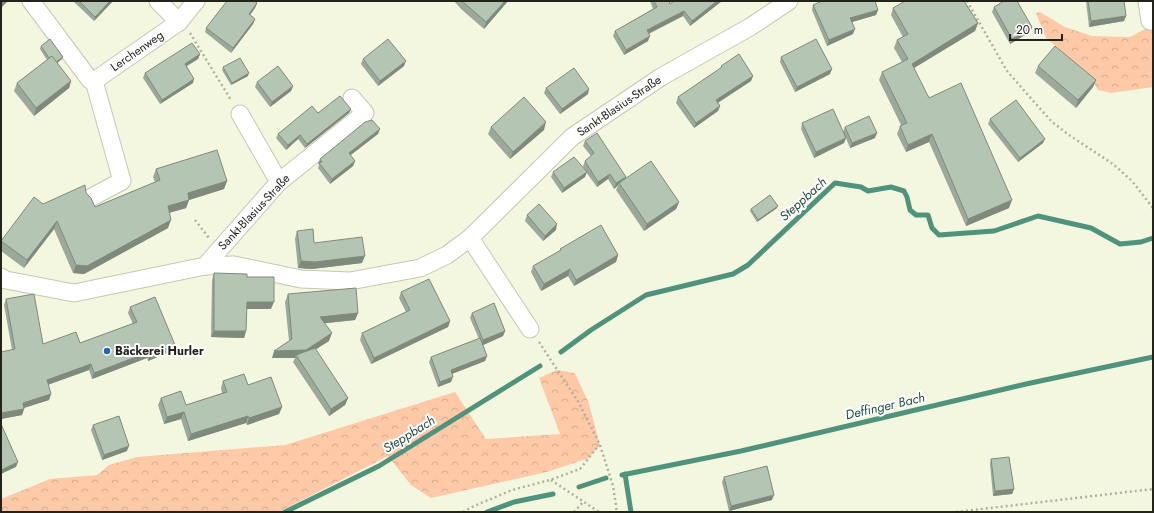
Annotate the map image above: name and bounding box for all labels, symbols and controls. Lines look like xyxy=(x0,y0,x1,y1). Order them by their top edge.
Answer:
scale bar xyxy=(1010,16,1062,42)
text: 20 m xyxy=(1016,21,1043,39)
street label: Lerchenweg xyxy=(107,26,167,76)
street label: Sankt-Blasius-Straße xyxy=(573,71,665,141)
street label: Sankt-Blasius-Straße xyxy=(214,170,294,254)
water label: Steppbach xyxy=(775,172,831,225)
place label: Bäckerei Hurler xyxy=(115,342,204,360)
marker: Bäckerei Hurler xyxy=(102,346,112,356)
water label: Deffinger Bach xyxy=(843,388,927,424)
water label: Steppbach xyxy=(379,410,439,457)

